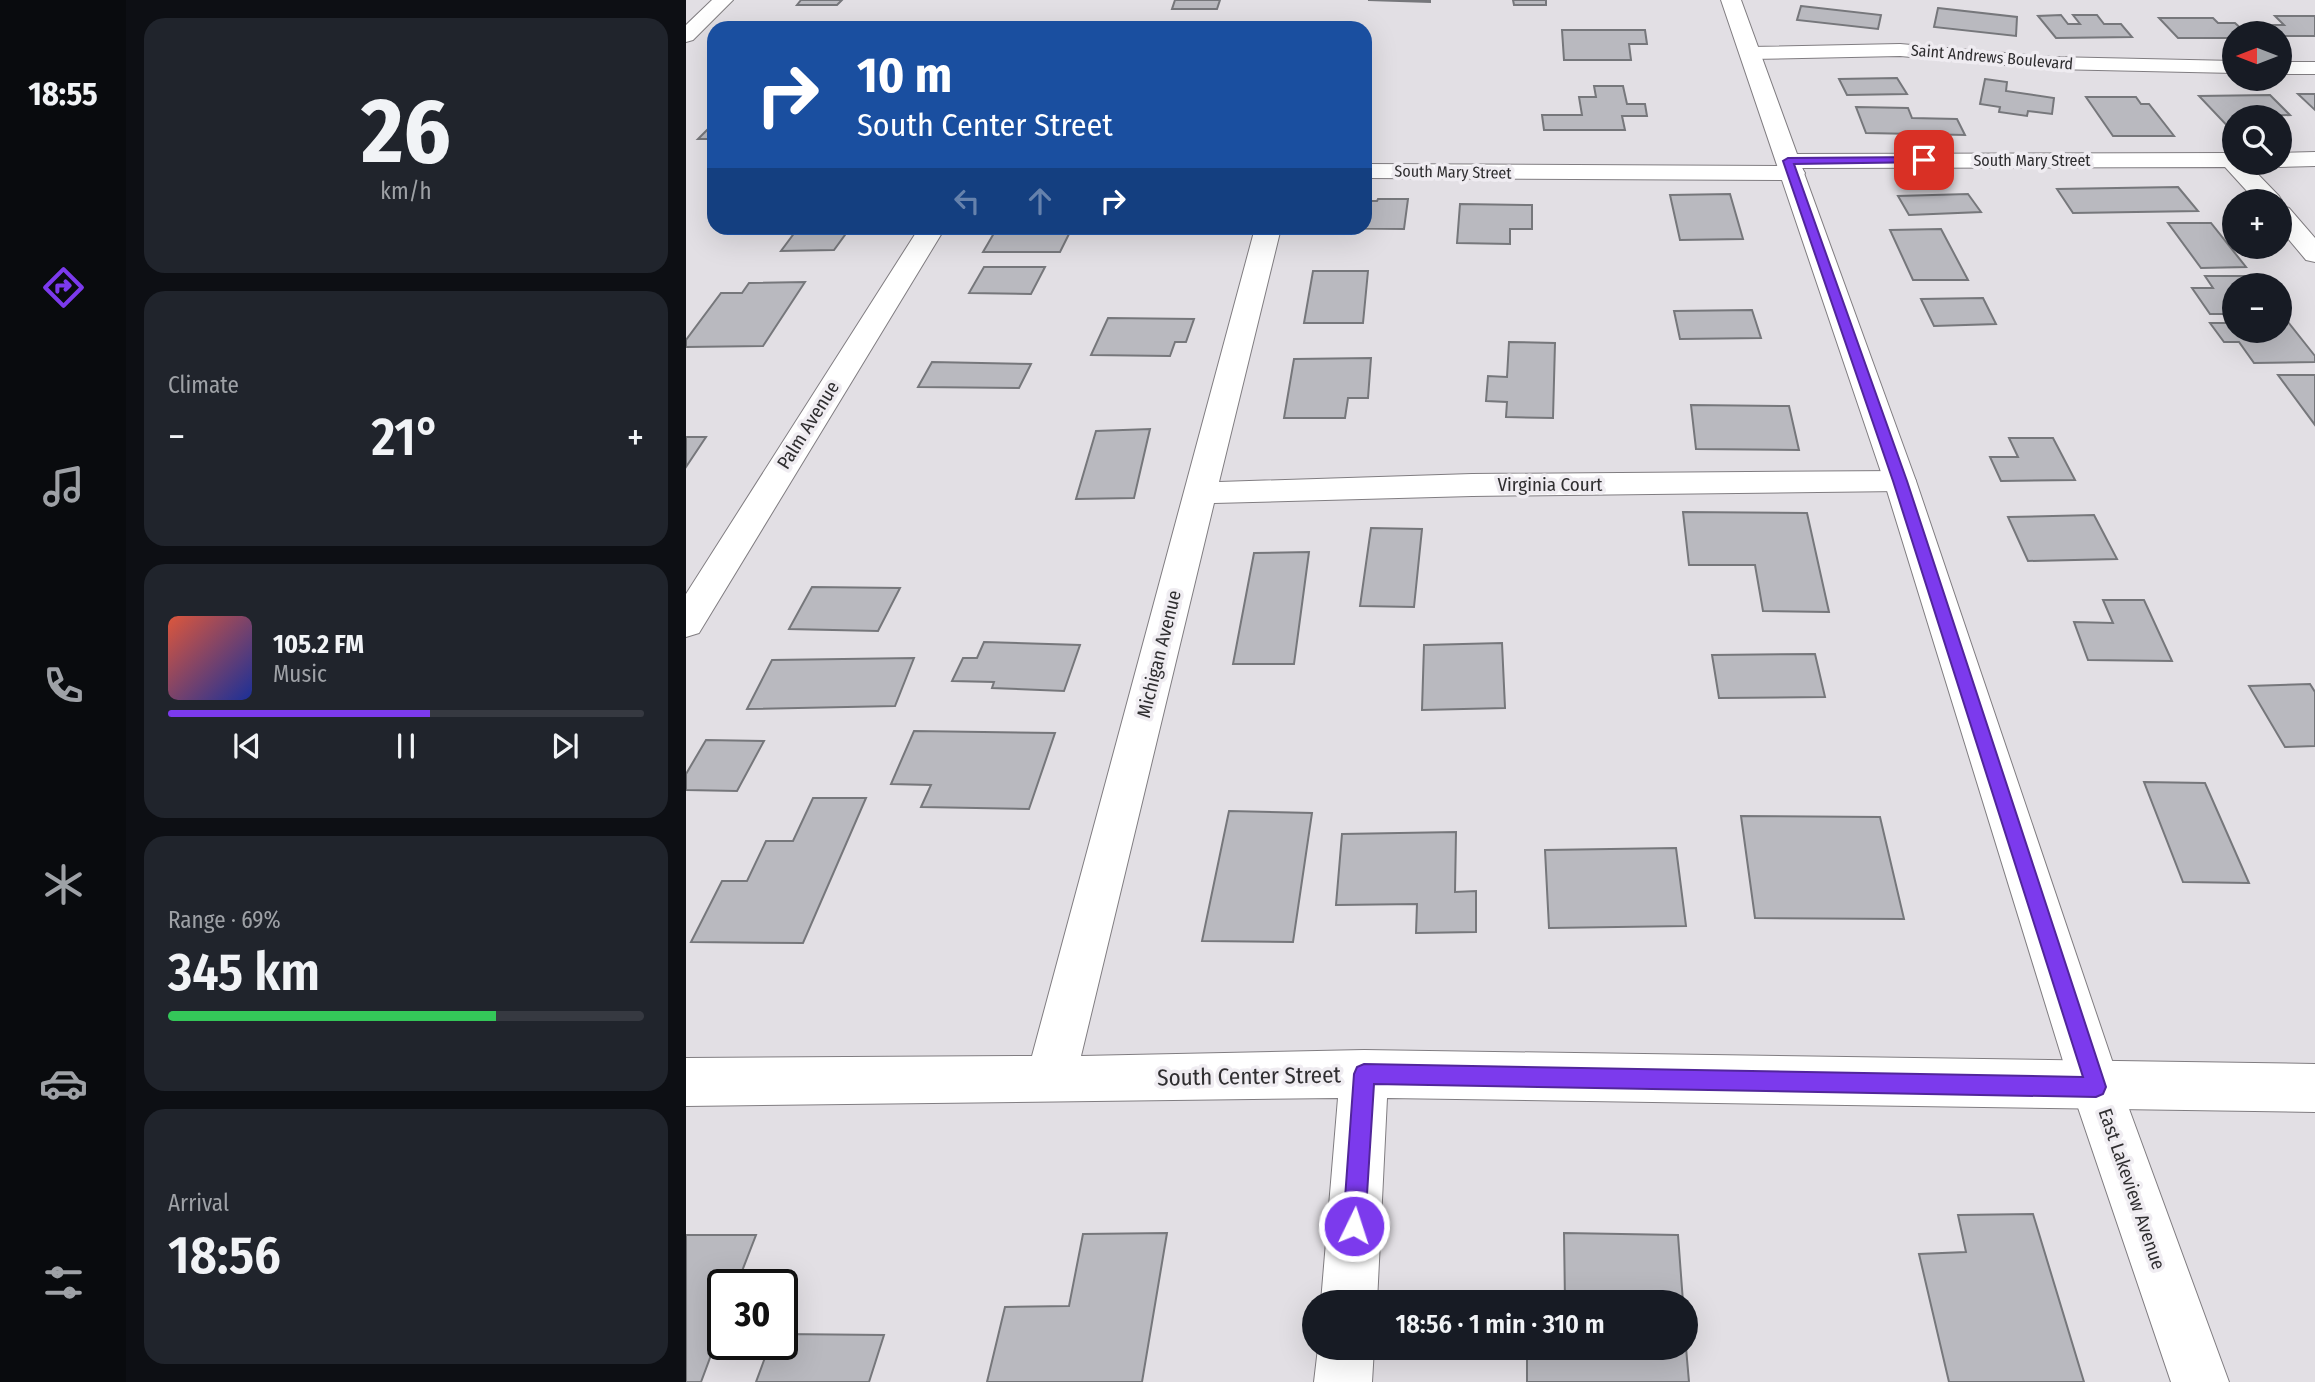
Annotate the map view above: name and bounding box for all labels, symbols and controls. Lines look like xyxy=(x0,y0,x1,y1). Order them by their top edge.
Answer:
north arrow xyxy=(2222,21,2292,91)
map controls xyxy=(2222,21,2292,343)
street label: Saint Andrews Boulevard xyxy=(1910,40,2074,74)
text: 10 m xyxy=(857,46,952,105)
icon: right xyxy=(742,49,833,140)
text: 18:55 xyxy=(28,75,98,113)
text: 26 xyxy=(361,77,451,186)
button: search xyxy=(2222,105,2292,175)
text: South Center Street xyxy=(857,106,1113,144)
pin xyxy=(1894,130,1954,190)
icon: arrive xyxy=(1905,141,1943,179)
street label: South Mary Street xyxy=(1973,151,2091,170)
street label: South Mary Street xyxy=(1394,161,1513,183)
text: km/h xyxy=(380,177,432,205)
icon: left xyxy=(948,182,986,220)
icon: ahead xyxy=(1021,182,1059,220)
icon: right xyxy=(1094,182,1132,220)
button: + xyxy=(2222,189,2292,259)
icon: directions xyxy=(39,263,88,312)
button: − xyxy=(2222,273,2292,343)
text: Climate xyxy=(168,371,239,399)
street label: Palm Avenue xyxy=(772,377,844,473)
text: 21° xyxy=(371,406,440,469)
text: − xyxy=(168,414,185,460)
text: + xyxy=(627,414,644,460)
icon: music xyxy=(39,462,88,511)
street label: Virginia Court xyxy=(1497,473,1603,496)
street label: Michigan Avenue xyxy=(1132,588,1186,720)
text: 105.2 FM xyxy=(273,629,364,660)
text: Music xyxy=(273,660,327,688)
icon: phone xyxy=(39,661,88,710)
icon: previous xyxy=(228,727,266,765)
icon: pause xyxy=(387,727,425,765)
icon: next xyxy=(546,727,584,765)
icon: climate xyxy=(39,860,88,909)
text: Range · 69% xyxy=(168,906,281,934)
text: 345 km xyxy=(168,941,320,1004)
icon: car xyxy=(39,1059,88,1108)
street label: South Center Street xyxy=(1157,1060,1342,1092)
street label: East Lakeview Avenue xyxy=(2094,1105,2170,1273)
text: Arrival xyxy=(168,1189,229,1217)
position arrow xyxy=(1317,1189,1391,1263)
text: 18:56 xyxy=(168,1224,281,1287)
icon: filters xyxy=(39,1258,88,1307)
speed limit sign: 30 xyxy=(707,1269,798,1360)
text: 18:56 · 1 min · 310 m xyxy=(1395,1309,1605,1340)

